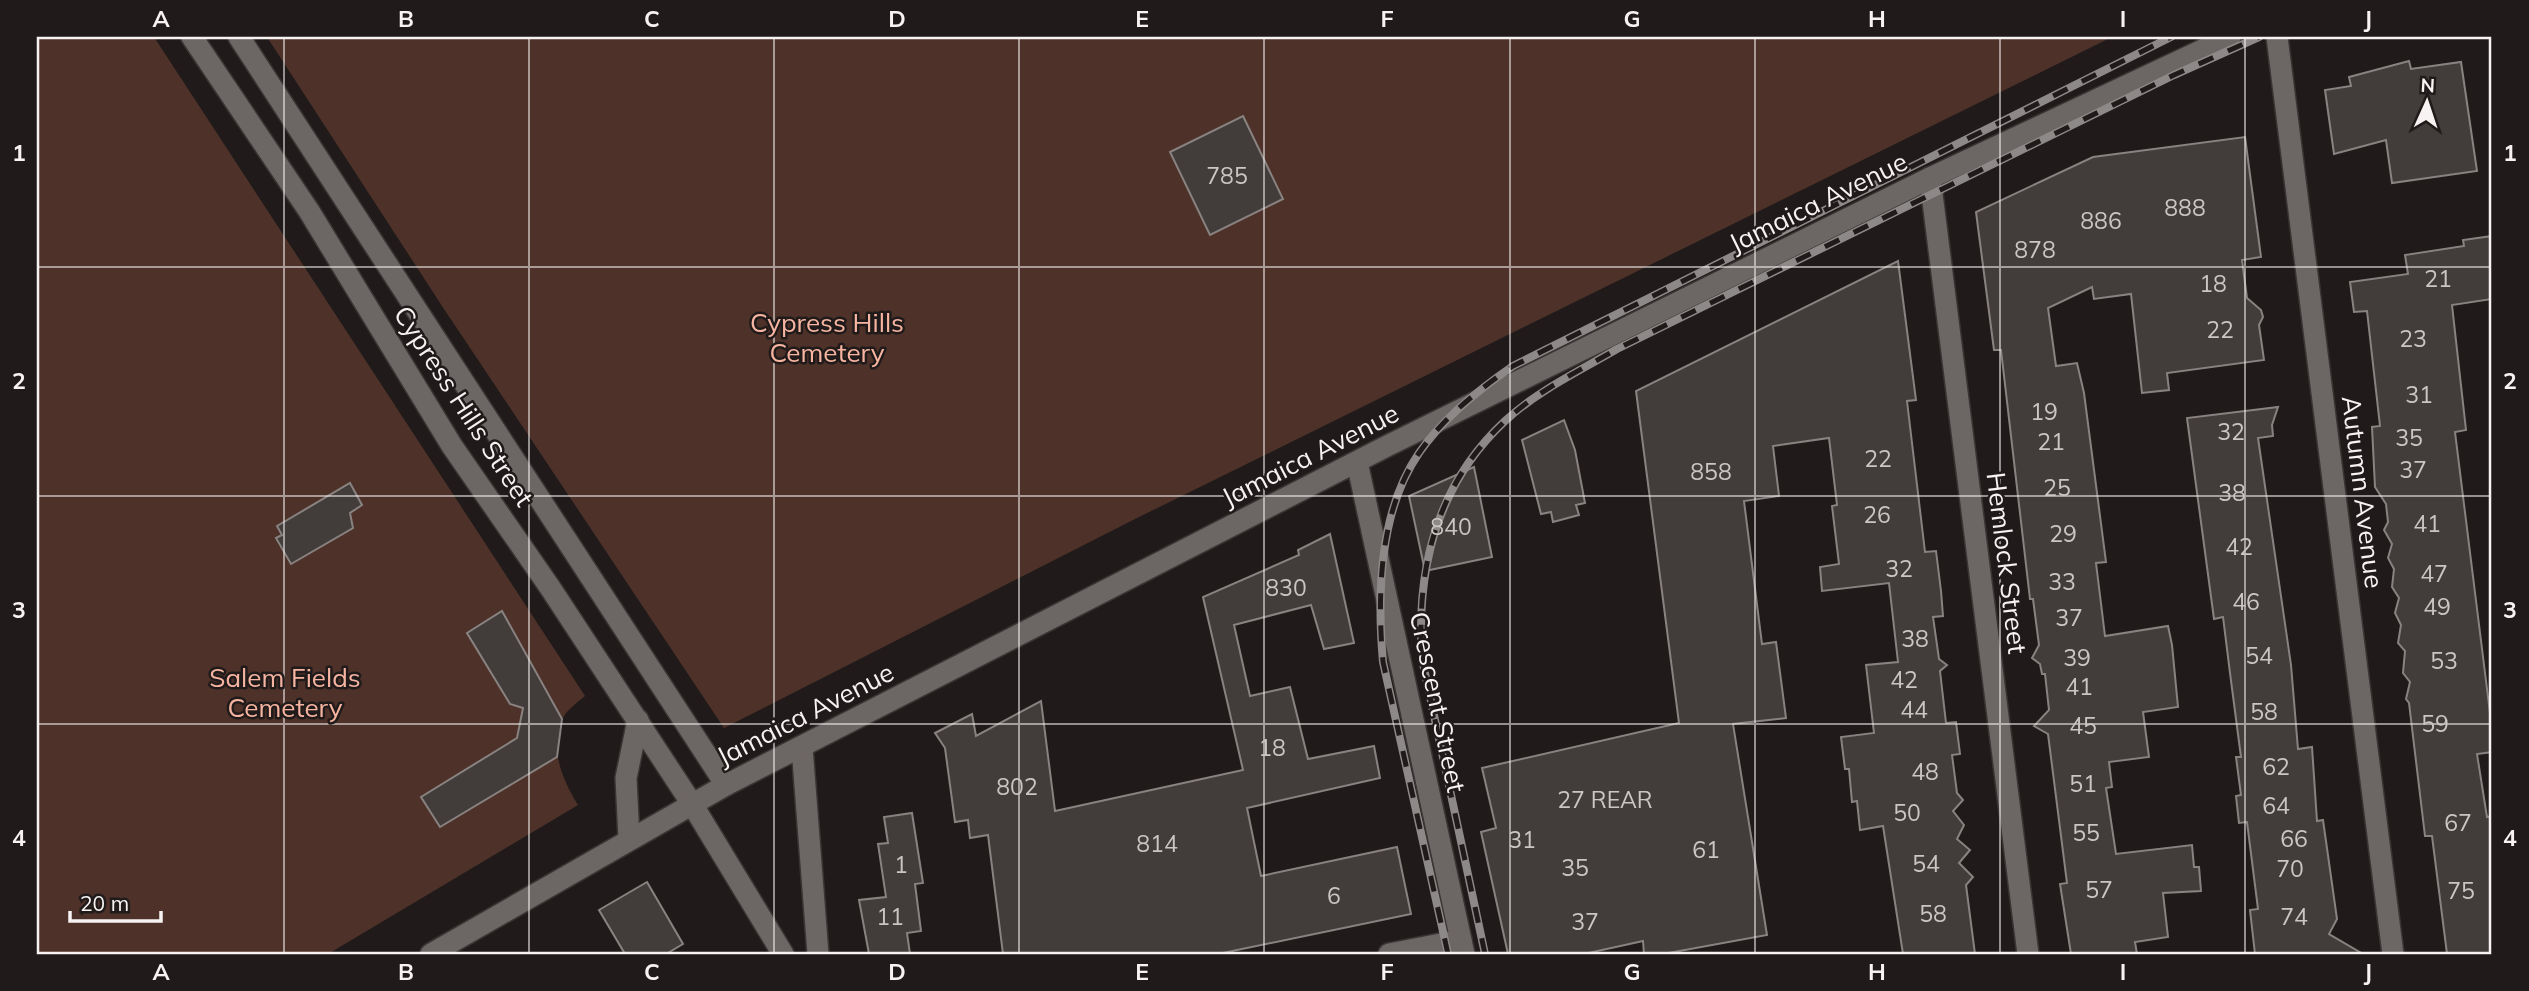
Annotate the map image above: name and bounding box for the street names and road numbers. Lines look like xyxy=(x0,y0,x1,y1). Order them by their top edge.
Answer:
street label: Jamaica Avenue xyxy=(1723,145,1913,259)
street label: Cypress Hills Street xyxy=(387,299,541,513)
street label: Autumn Avenue xyxy=(2335,394,2391,590)
street label: Jamaica Avenue xyxy=(1216,396,1404,514)
street label: Hemlock Street xyxy=(1979,470,2035,656)
street label: Crescent Street xyxy=(1403,609,1473,795)
street label: Jamaica Avenue xyxy=(711,655,899,773)

